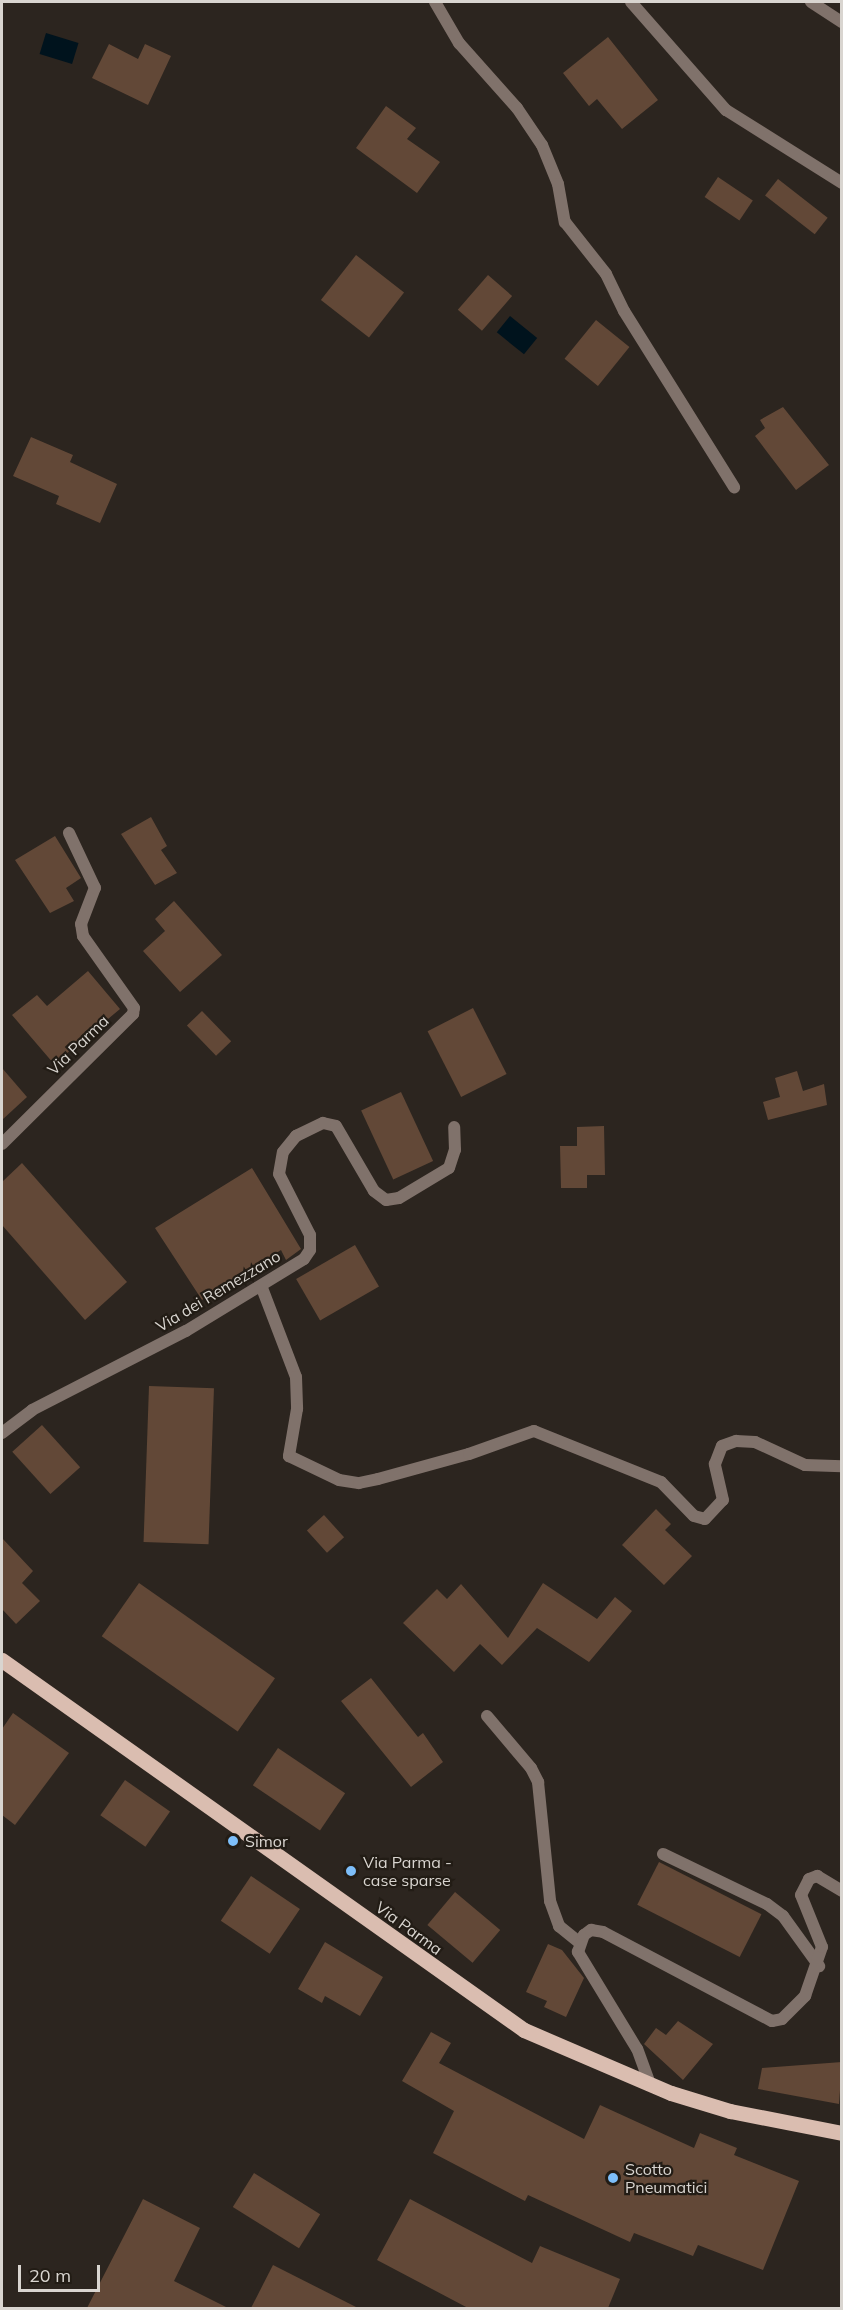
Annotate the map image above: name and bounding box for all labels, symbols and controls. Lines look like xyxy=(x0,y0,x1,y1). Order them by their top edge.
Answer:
street label: Via Parma xyxy=(43,1011,113,1079)
street label: Via dei Remezzano xyxy=(152,1246,284,1336)
place label: Simor xyxy=(245,1831,288,1851)
marker: Simor xyxy=(226,1834,240,1848)
place label: Via Parma - case sparse xyxy=(363,1852,452,1890)
marker: Via Parma - case sparse xyxy=(344,1864,358,1878)
street label: Via Parma xyxy=(372,1897,446,1959)
place label: Scotto Pneumatici xyxy=(625,2159,707,2197)
marker: Scotto Pneumatici xyxy=(606,2171,620,2185)
scale bar xyxy=(21,2253,104,2291)
text: 20 m xyxy=(29,2264,71,2287)

